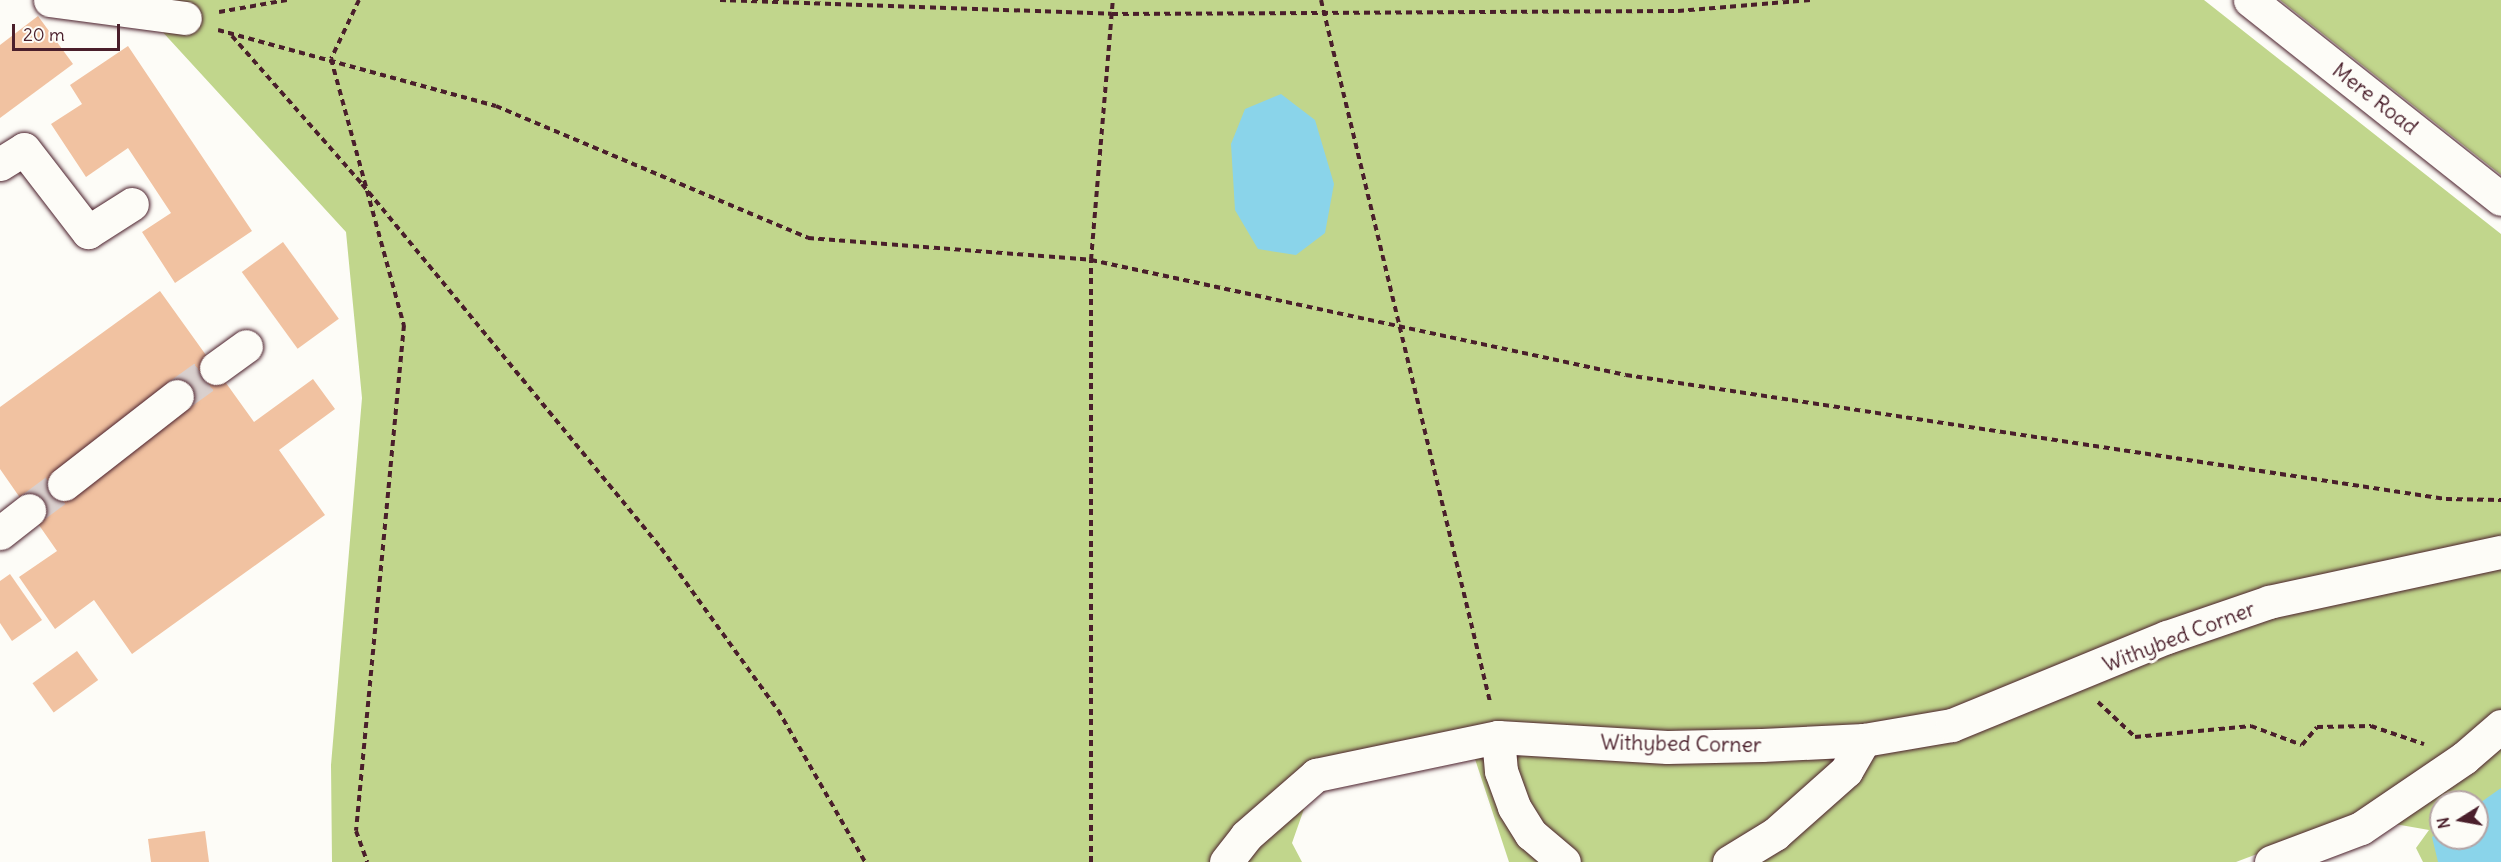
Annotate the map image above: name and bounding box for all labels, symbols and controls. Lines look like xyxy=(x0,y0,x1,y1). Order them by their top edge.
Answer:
scale bar xyxy=(15,12,123,50)
text: 20 m xyxy=(23,23,65,46)
street label: Mere Road xyxy=(2327,58,2423,140)
street label: Withybed Corner xyxy=(2099,596,2259,678)
street label: Withybed Corner xyxy=(1600,730,1762,758)
north arrow xyxy=(2429,790,2489,850)
text: N xyxy=(2432,816,2454,830)

